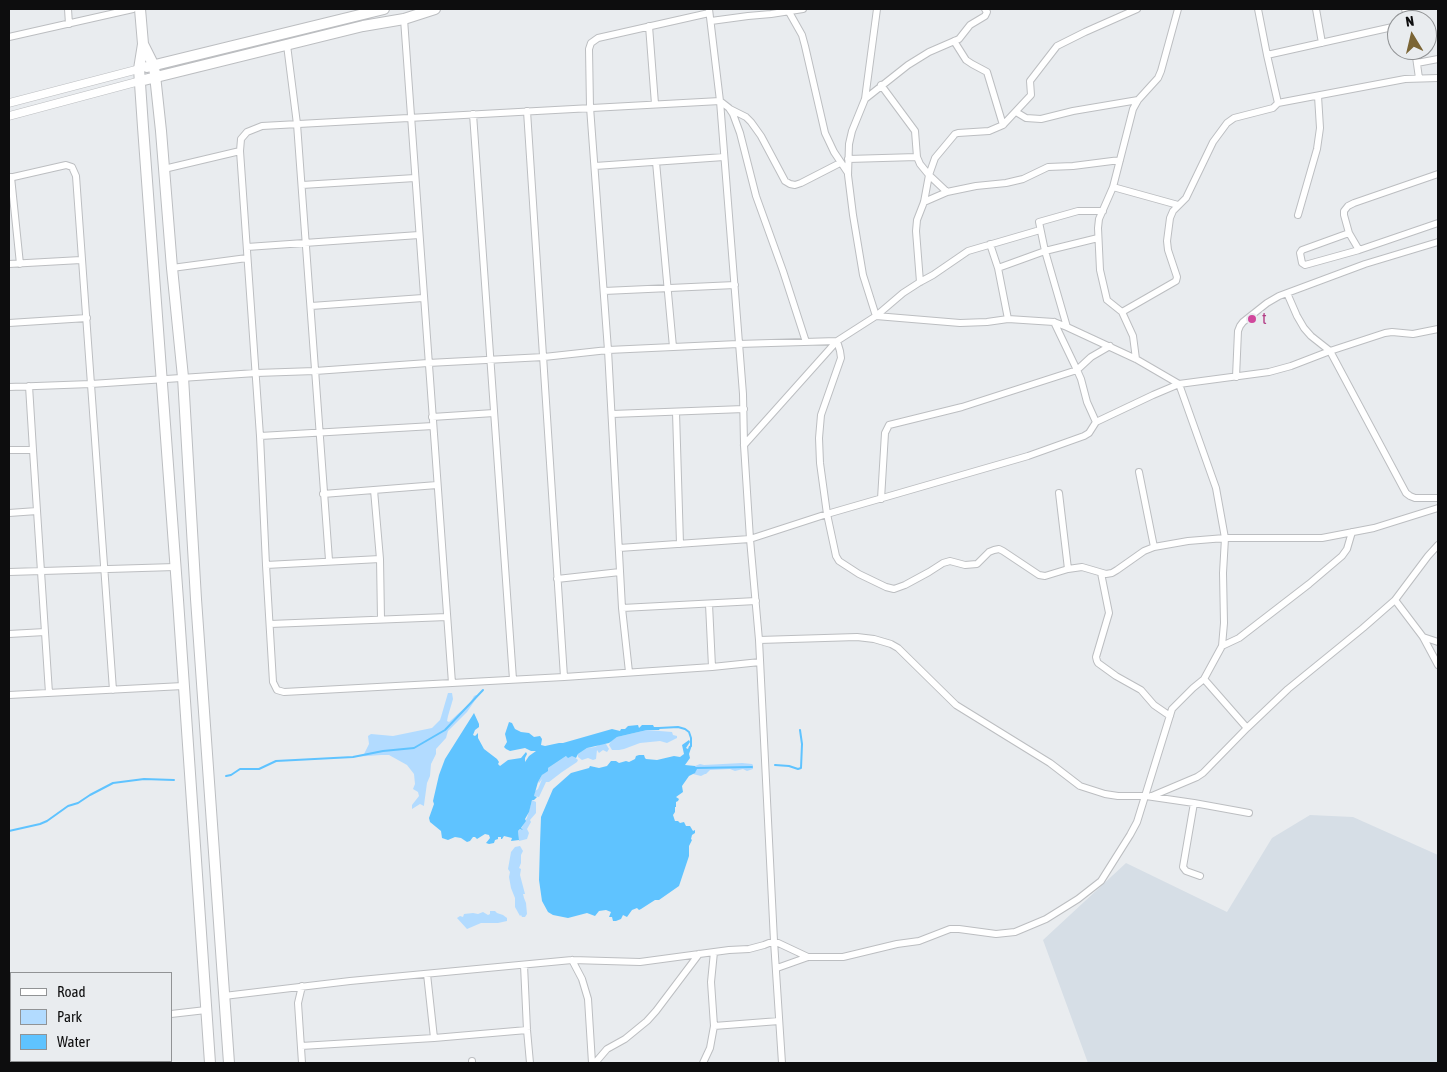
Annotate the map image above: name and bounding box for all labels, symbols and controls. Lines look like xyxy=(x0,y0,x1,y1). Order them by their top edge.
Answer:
north arrow xyxy=(1387,10,1437,60)
text: N xyxy=(1404,13,1415,30)
place label: t xyxy=(1262,309,1267,329)
marker: t xyxy=(1246,313,1258,325)
legend xyxy=(10,972,172,1062)
text: Road xyxy=(57,983,86,1000)
text: Park xyxy=(57,1008,82,1025)
text: Water xyxy=(57,1033,90,1050)

